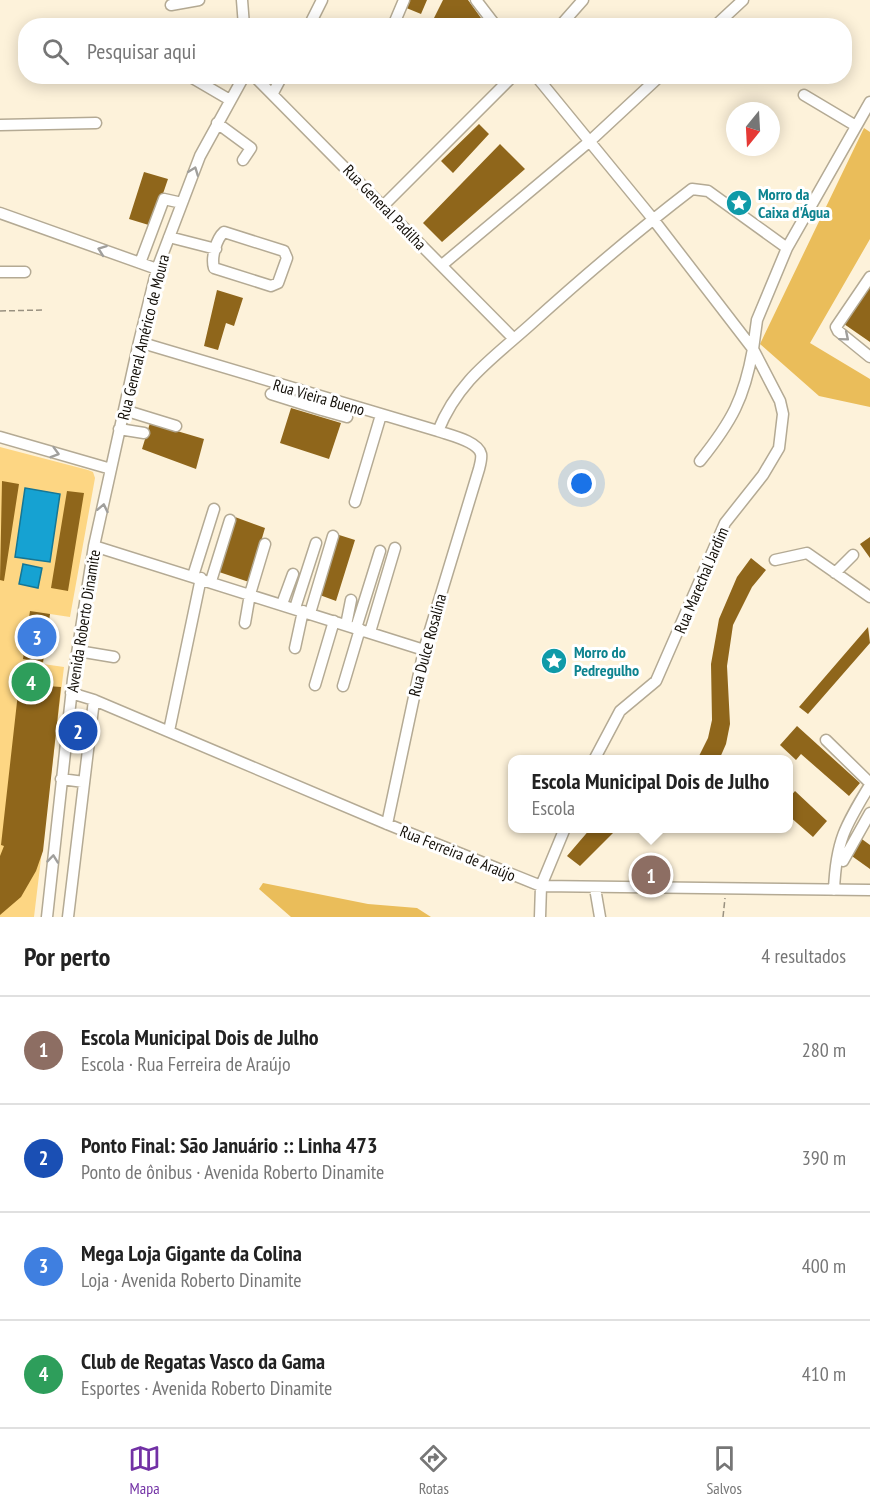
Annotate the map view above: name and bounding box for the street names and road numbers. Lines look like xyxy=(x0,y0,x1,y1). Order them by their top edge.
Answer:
street label: Rua General Padilha xyxy=(339,160,431,254)
street label: Rua General Américo de Moura xyxy=(113,252,173,422)
street label: Rua Vieira Bueno xyxy=(271,374,367,420)
street label: Rua Marechal Jardim xyxy=(670,524,732,636)
street label: Avenida Roberto Dinamite xyxy=(62,548,104,694)
street label: Rua Dulce Rosalina xyxy=(404,592,450,698)
street label: Rua Ferreira de Araújo xyxy=(397,821,519,885)

